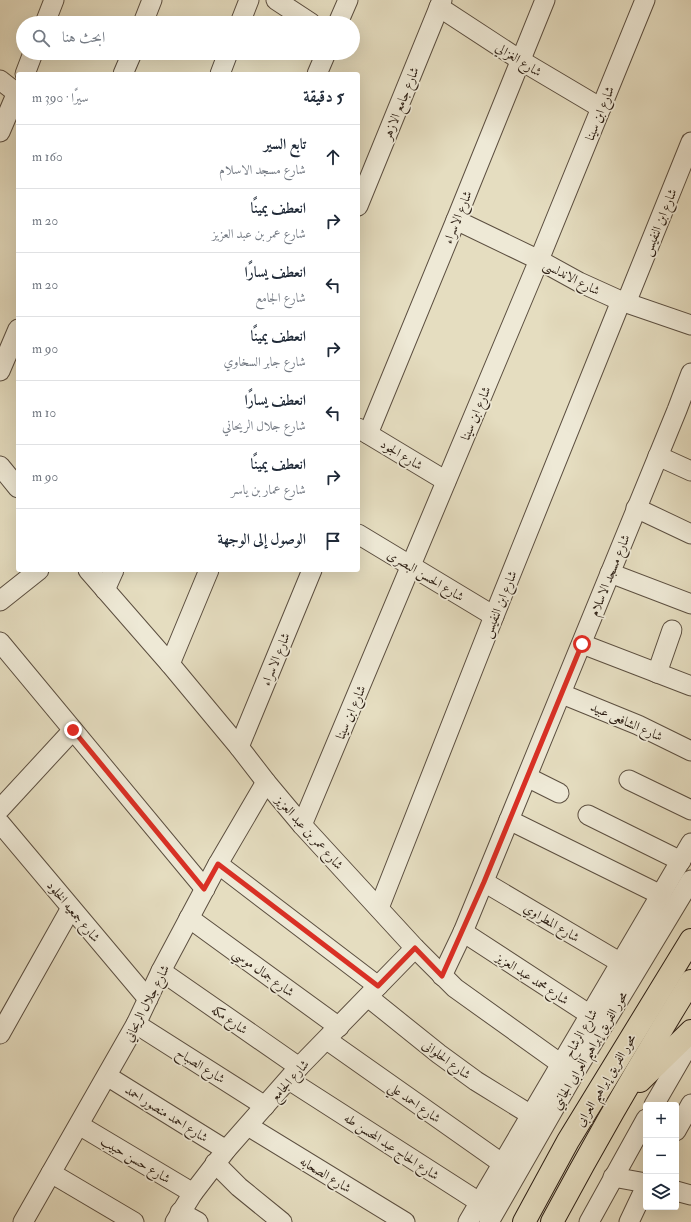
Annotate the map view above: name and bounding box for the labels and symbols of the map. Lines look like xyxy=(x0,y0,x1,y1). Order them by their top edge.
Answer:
street label: شارع الغزالي xyxy=(491,39,545,83)
street label: شارع جامع الازهر xyxy=(378,65,426,145)
street label: شارع ابن سينا xyxy=(582,84,621,144)
street label: شارع ابن النفيس xyxy=(639,186,683,259)
street label: شارع الاسراء xyxy=(440,188,479,247)
street label: شارع الاندلسى xyxy=(539,257,603,302)
street label: شارع ابن سينا xyxy=(457,384,497,444)
street label: شارع الجود xyxy=(376,436,426,476)
street label: شارع مسجد الاسلام xyxy=(586,532,636,620)
street label: شارع الحسن البصرى xyxy=(383,547,467,608)
street label: شارع ابن النفيس xyxy=(479,568,523,641)
street label: شارع الاسراء xyxy=(258,630,297,689)
route start xyxy=(573,635,591,653)
street label: شارع ابن سينا xyxy=(332,683,372,743)
street label: شارع الشافعى عبيد xyxy=(587,699,665,748)
route end xyxy=(64,721,82,739)
street label: شارع عمر بن عبد العزيز xyxy=(268,791,347,875)
street label: شارع جمعيه الخلود xyxy=(41,878,103,947)
street label: شارع المطراوي xyxy=(519,900,582,948)
street label: شارع جمال موسي xyxy=(227,945,297,1004)
street label: شارع محمد عبد العزيز xyxy=(490,948,572,1011)
street label: شارع جلال الريحاني xyxy=(121,962,176,1046)
street label: محور الفريق إبراهيم العرابى الجانبي xyxy=(548,988,630,1112)
street label: شارع مكه xyxy=(206,1002,251,1041)
street label: شارع الرشاح xyxy=(561,1006,604,1062)
street label: محور الفريق إبراهيم العرابى xyxy=(571,1031,639,1129)
street label: شارع الحلوانى xyxy=(417,1037,474,1085)
street label: شارع الصباح xyxy=(172,1045,228,1090)
street label: شارع الجامع xyxy=(267,1056,316,1108)
street label: شارع احمد علي xyxy=(382,1079,444,1131)
street label: شارع احمد منصور احمد xyxy=(120,1082,211,1148)
street label: شارع الحاج عبد المحسن طه xyxy=(339,1110,442,1186)
street label: شارع حسن حبيب xyxy=(96,1133,173,1189)
street label: شارع الصحابه xyxy=(295,1153,354,1199)

